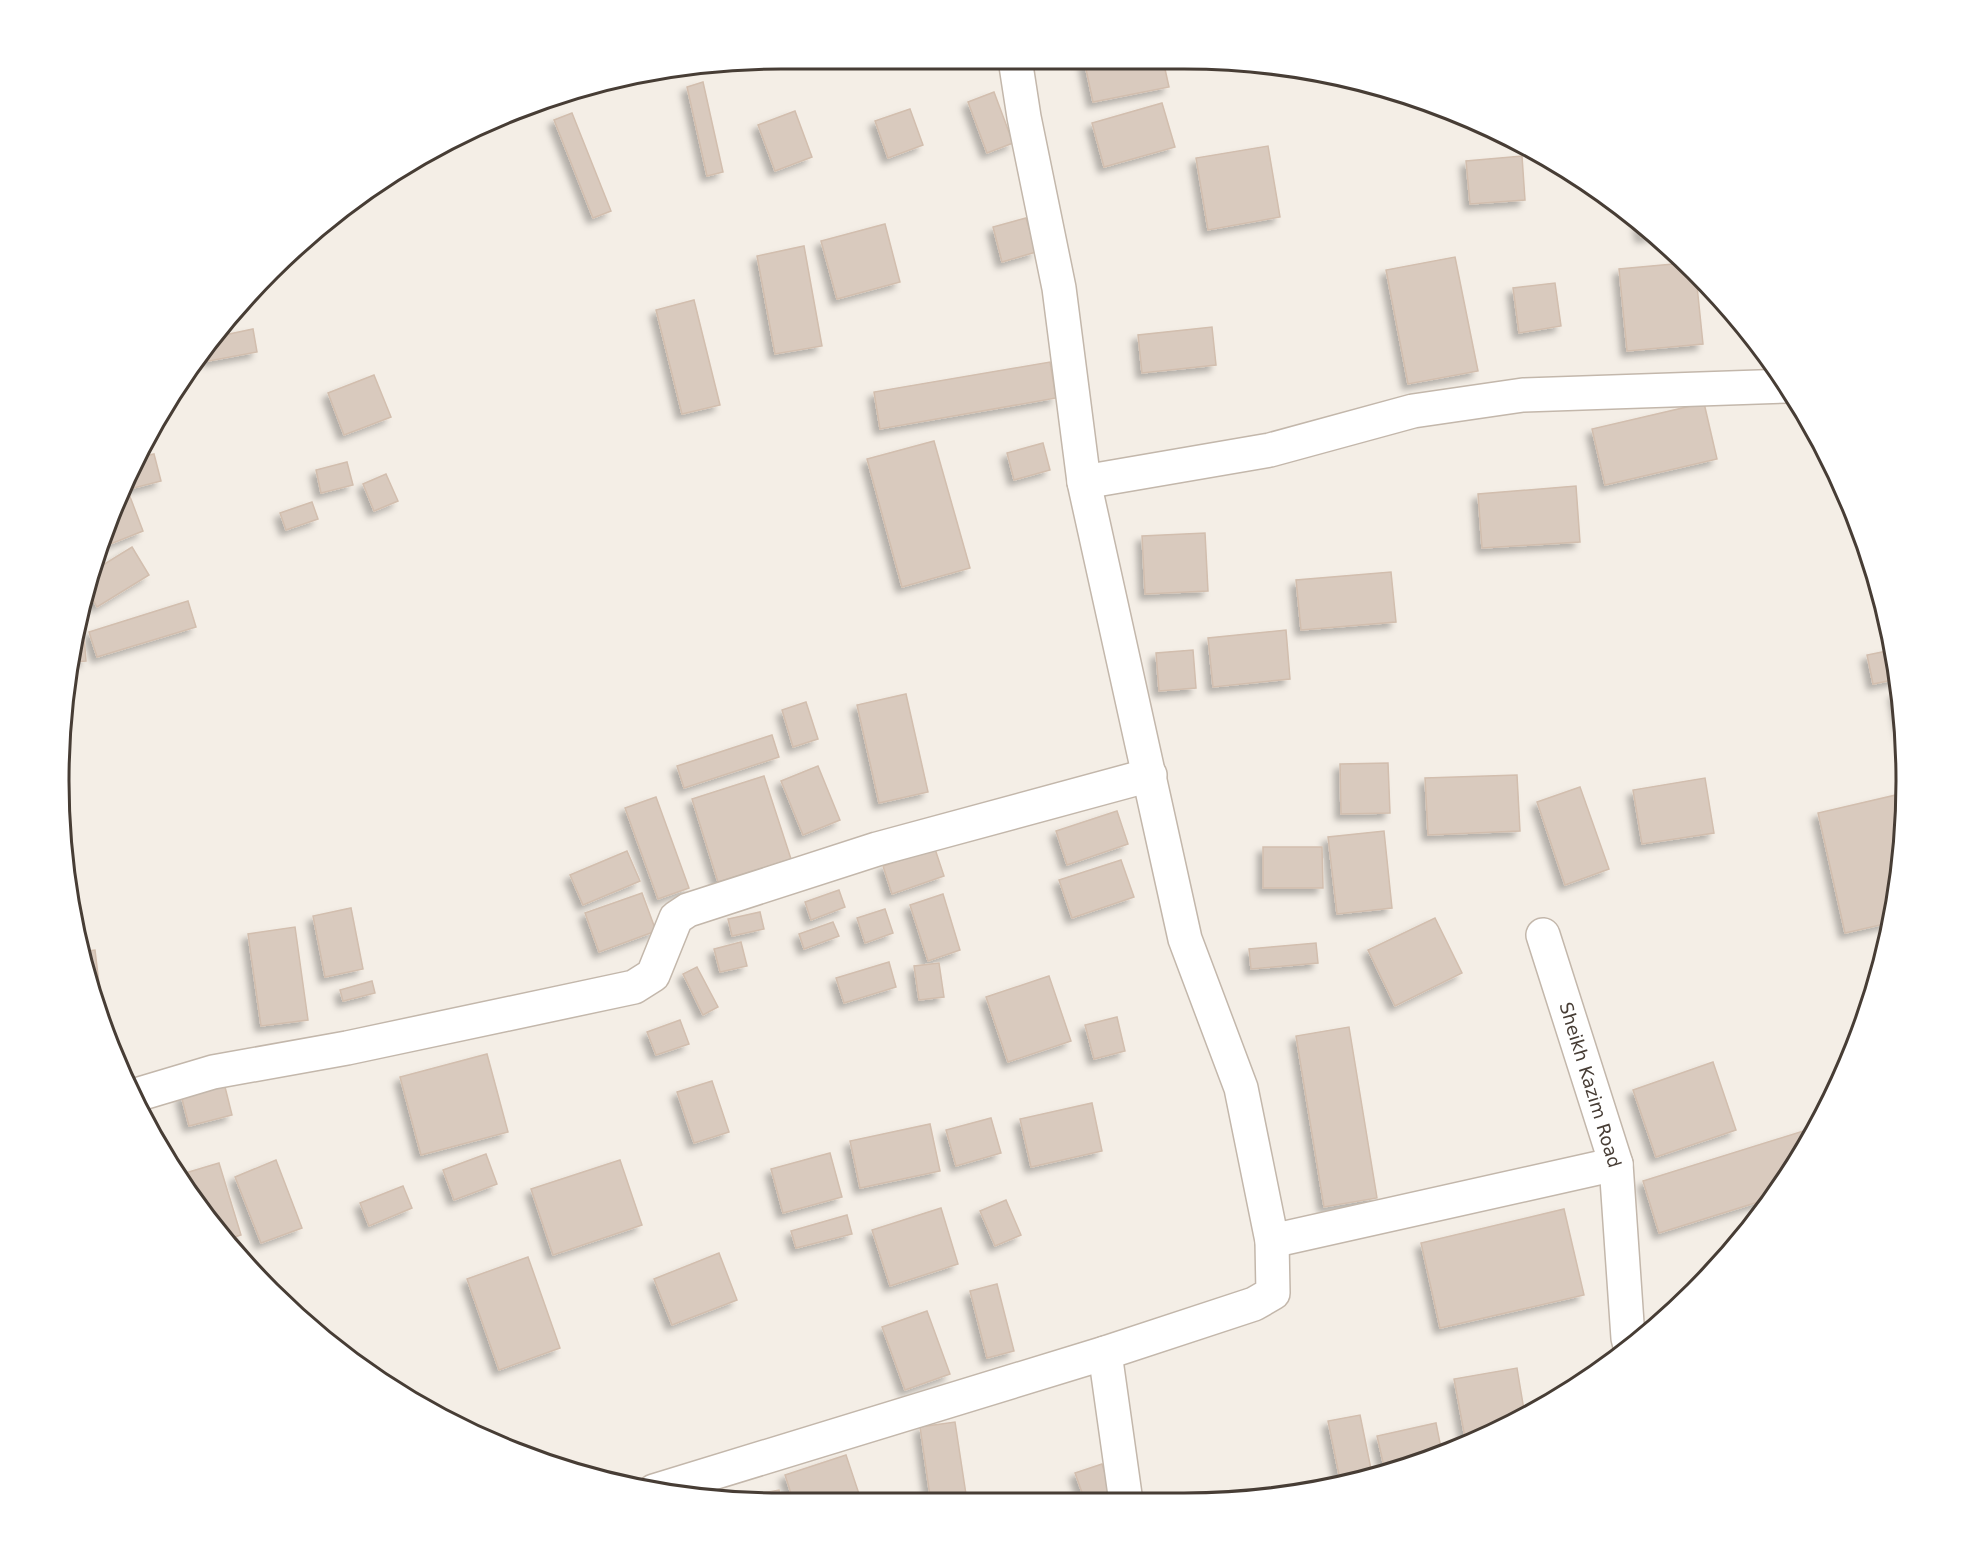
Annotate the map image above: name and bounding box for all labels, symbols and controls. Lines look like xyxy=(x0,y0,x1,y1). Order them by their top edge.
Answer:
street label: Sheikh Kazim Road xyxy=(1555,1000,1626,1170)

